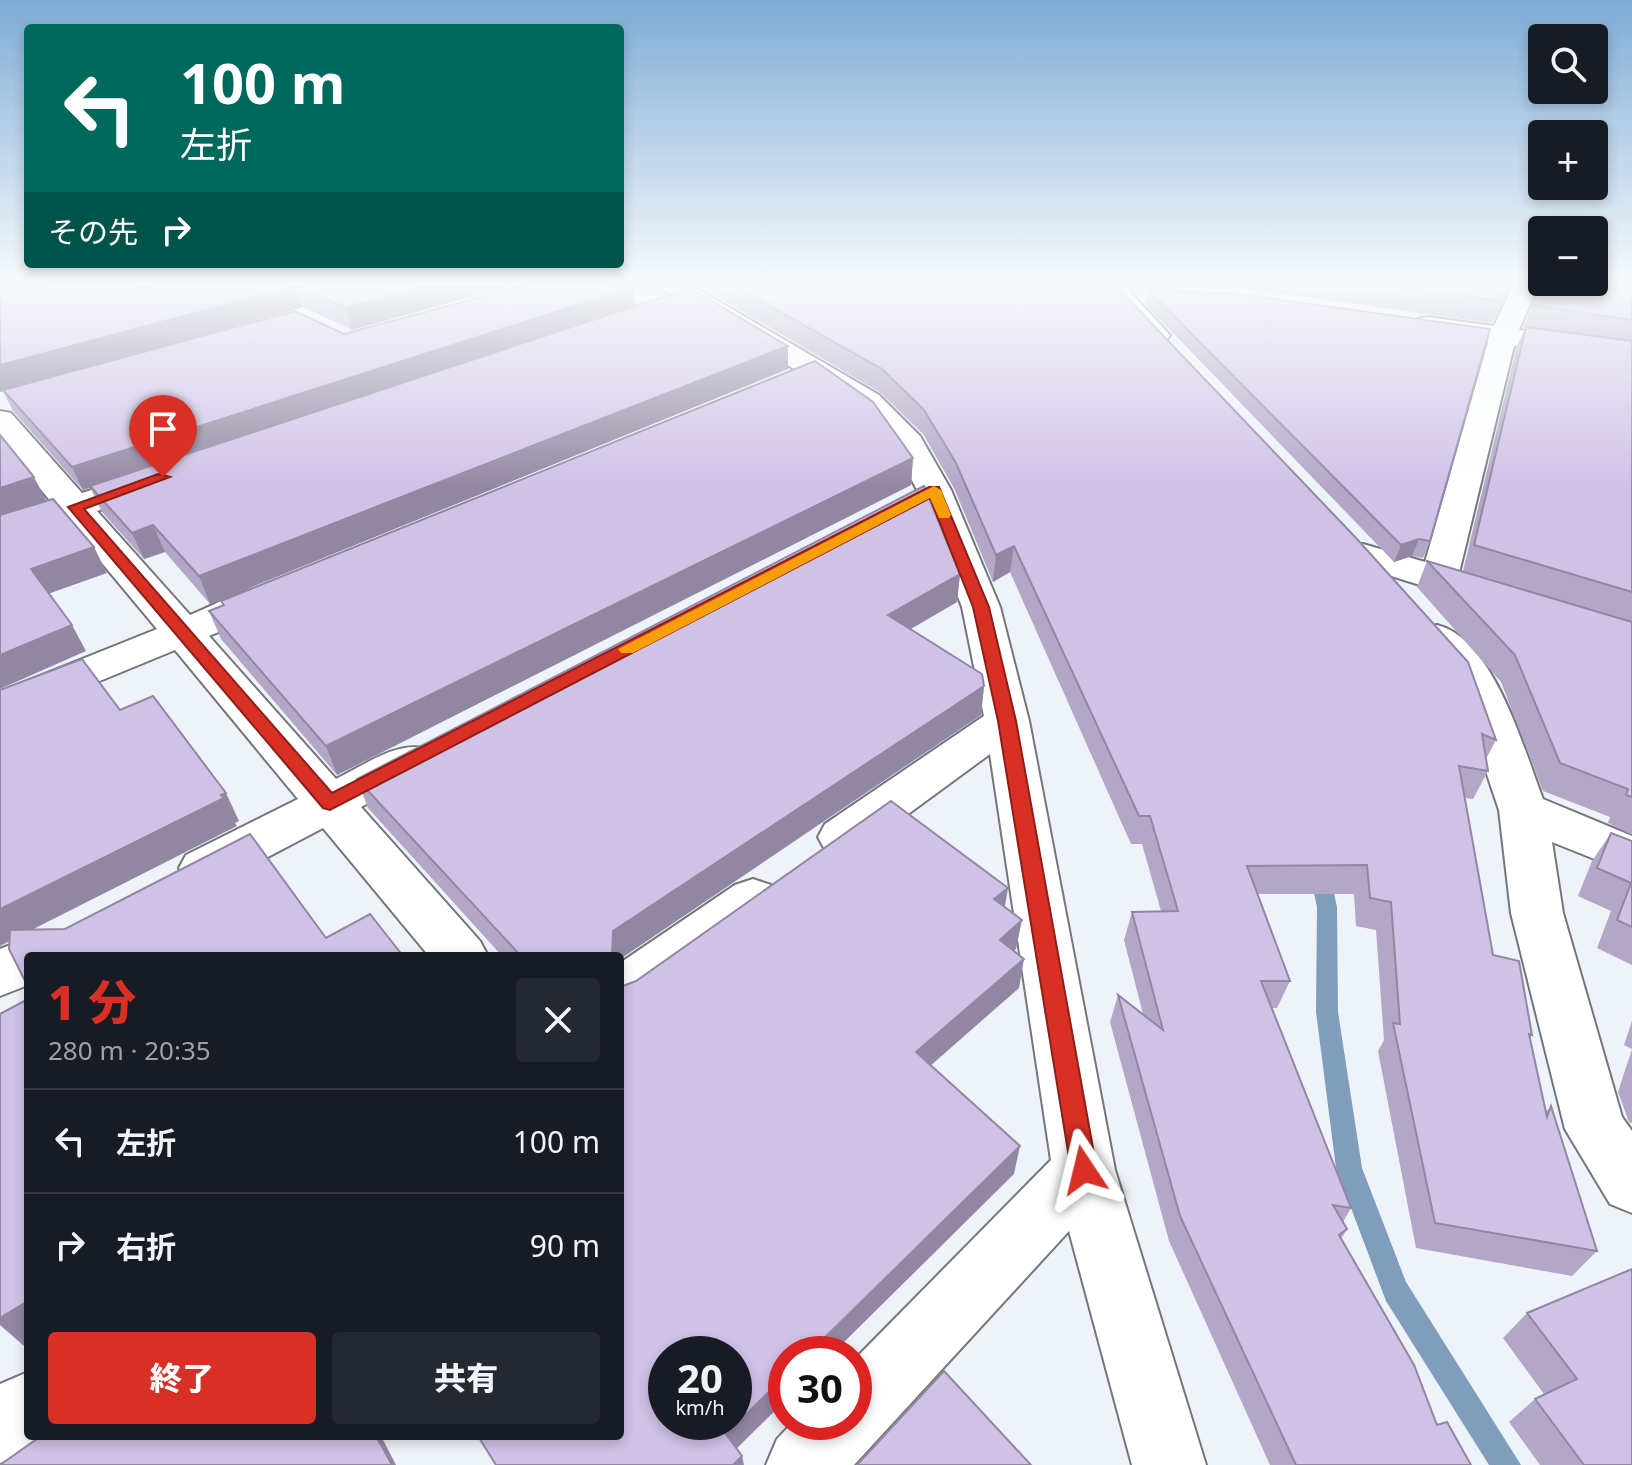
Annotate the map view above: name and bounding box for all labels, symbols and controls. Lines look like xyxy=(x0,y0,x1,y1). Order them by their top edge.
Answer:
map controls xyxy=(1528,24,1608,296)
button: search xyxy=(1528,24,1608,104)
text: 100 m xyxy=(180,44,345,120)
icon: left xyxy=(48,56,152,160)
text: 左折 xyxy=(180,120,252,169)
button: + xyxy=(1528,120,1608,200)
icon: right xyxy=(154,208,198,252)
text: その先 xyxy=(48,211,138,252)
button: − xyxy=(1528,216,1608,296)
pin xyxy=(129,395,197,477)
icon: arrive xyxy=(141,407,185,451)
text: 1 分 xyxy=(48,969,136,1034)
button: close xyxy=(516,978,600,1062)
text: 280 m · 20:35 xyxy=(48,1032,211,1068)
icon: left xyxy=(48,1119,92,1163)
text: 100 m xyxy=(513,1121,600,1162)
text: 左折 xyxy=(116,1122,176,1163)
position arrow xyxy=(1042,1128,1126,1212)
icon: right xyxy=(48,1223,92,1267)
text: 90 m xyxy=(530,1225,600,1266)
text: 右折 xyxy=(116,1226,176,1267)
button: 終了 xyxy=(48,1332,316,1424)
button: 共有 xyxy=(332,1332,600,1424)
speed limit sign: 30 xyxy=(768,1336,872,1440)
text: 20 xyxy=(677,1350,723,1405)
text: km/h xyxy=(675,1394,725,1421)

